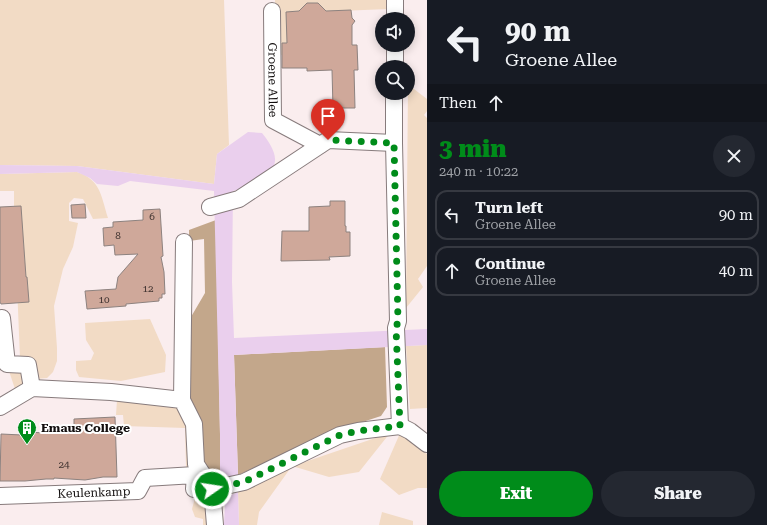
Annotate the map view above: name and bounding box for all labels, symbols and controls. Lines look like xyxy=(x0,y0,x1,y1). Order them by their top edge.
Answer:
map controls xyxy=(375,12,415,100)
button: sound xyxy=(375,12,415,52)
text: 90 m xyxy=(505,15,570,48)
icon: left xyxy=(439,16,491,68)
street label: Groene Allee xyxy=(265,43,280,118)
text: Groene Allee xyxy=(505,49,617,70)
button: search xyxy=(375,60,415,100)
icon: ahead xyxy=(485,92,507,114)
text: Then xyxy=(439,94,477,112)
pin xyxy=(311,99,345,140)
icon: arrive xyxy=(317,105,339,127)
text: 3 min xyxy=(439,135,506,163)
button: close xyxy=(713,135,755,177)
text: 240 m · 10:22 xyxy=(439,164,518,179)
text: Turn left xyxy=(475,199,543,217)
icon: left xyxy=(441,204,463,226)
text: 90 m xyxy=(719,206,753,224)
house number: 6 xyxy=(149,211,155,222)
text: Groene Allee xyxy=(475,217,556,232)
house number: 8 xyxy=(115,230,121,241)
text: Continue xyxy=(475,255,545,273)
icon: ahead xyxy=(441,260,463,282)
text: 40 m xyxy=(719,262,753,280)
text: Groene Allee xyxy=(475,273,556,288)
house number: 12 xyxy=(142,283,154,294)
house number: 10 xyxy=(98,294,110,305)
building icon: Emaus College xyxy=(16,417,38,445)
place label: Emaus College xyxy=(41,421,130,435)
house number: 24 xyxy=(58,459,70,470)
position arrow xyxy=(191,468,233,510)
button: Exit xyxy=(439,471,593,517)
button: Share xyxy=(601,471,755,517)
street label: Keulenkamp xyxy=(57,484,131,501)

